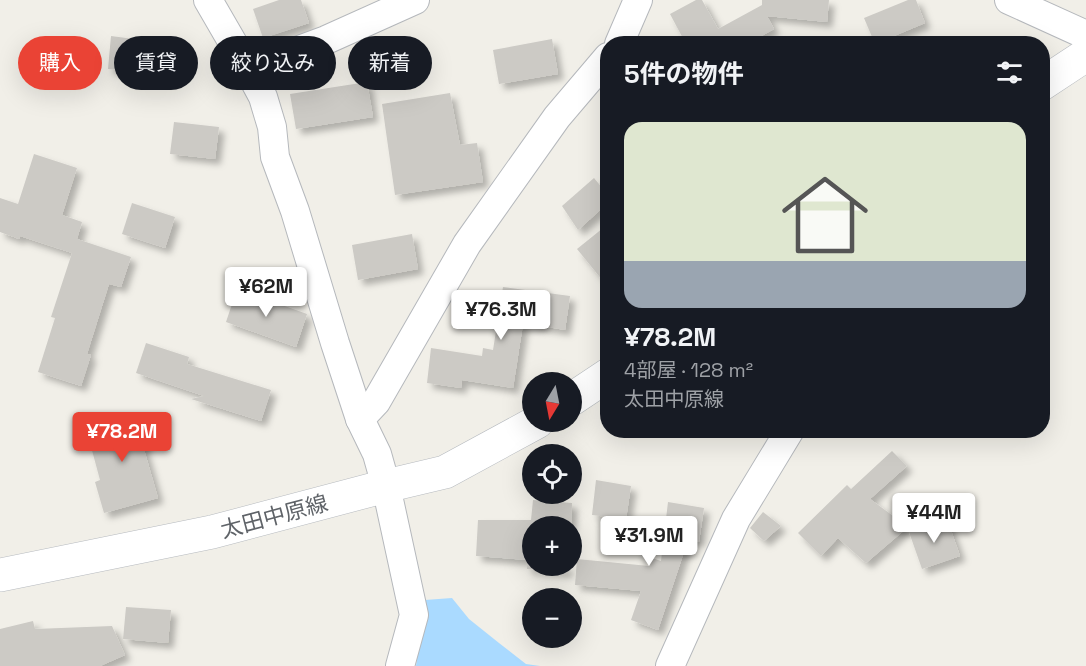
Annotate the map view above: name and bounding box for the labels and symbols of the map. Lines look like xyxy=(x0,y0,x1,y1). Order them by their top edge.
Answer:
pin: ¥62M xyxy=(230,267,302,318)
pin: ¥76.3M xyxy=(452,290,550,341)
north arrow xyxy=(522,372,582,432)
pin: ¥78.2M xyxy=(73,412,171,463)
street label: 太田中原線 xyxy=(217,488,331,544)
pin: ¥44M xyxy=(898,493,970,544)
pin: ¥31.9M xyxy=(600,516,698,567)

